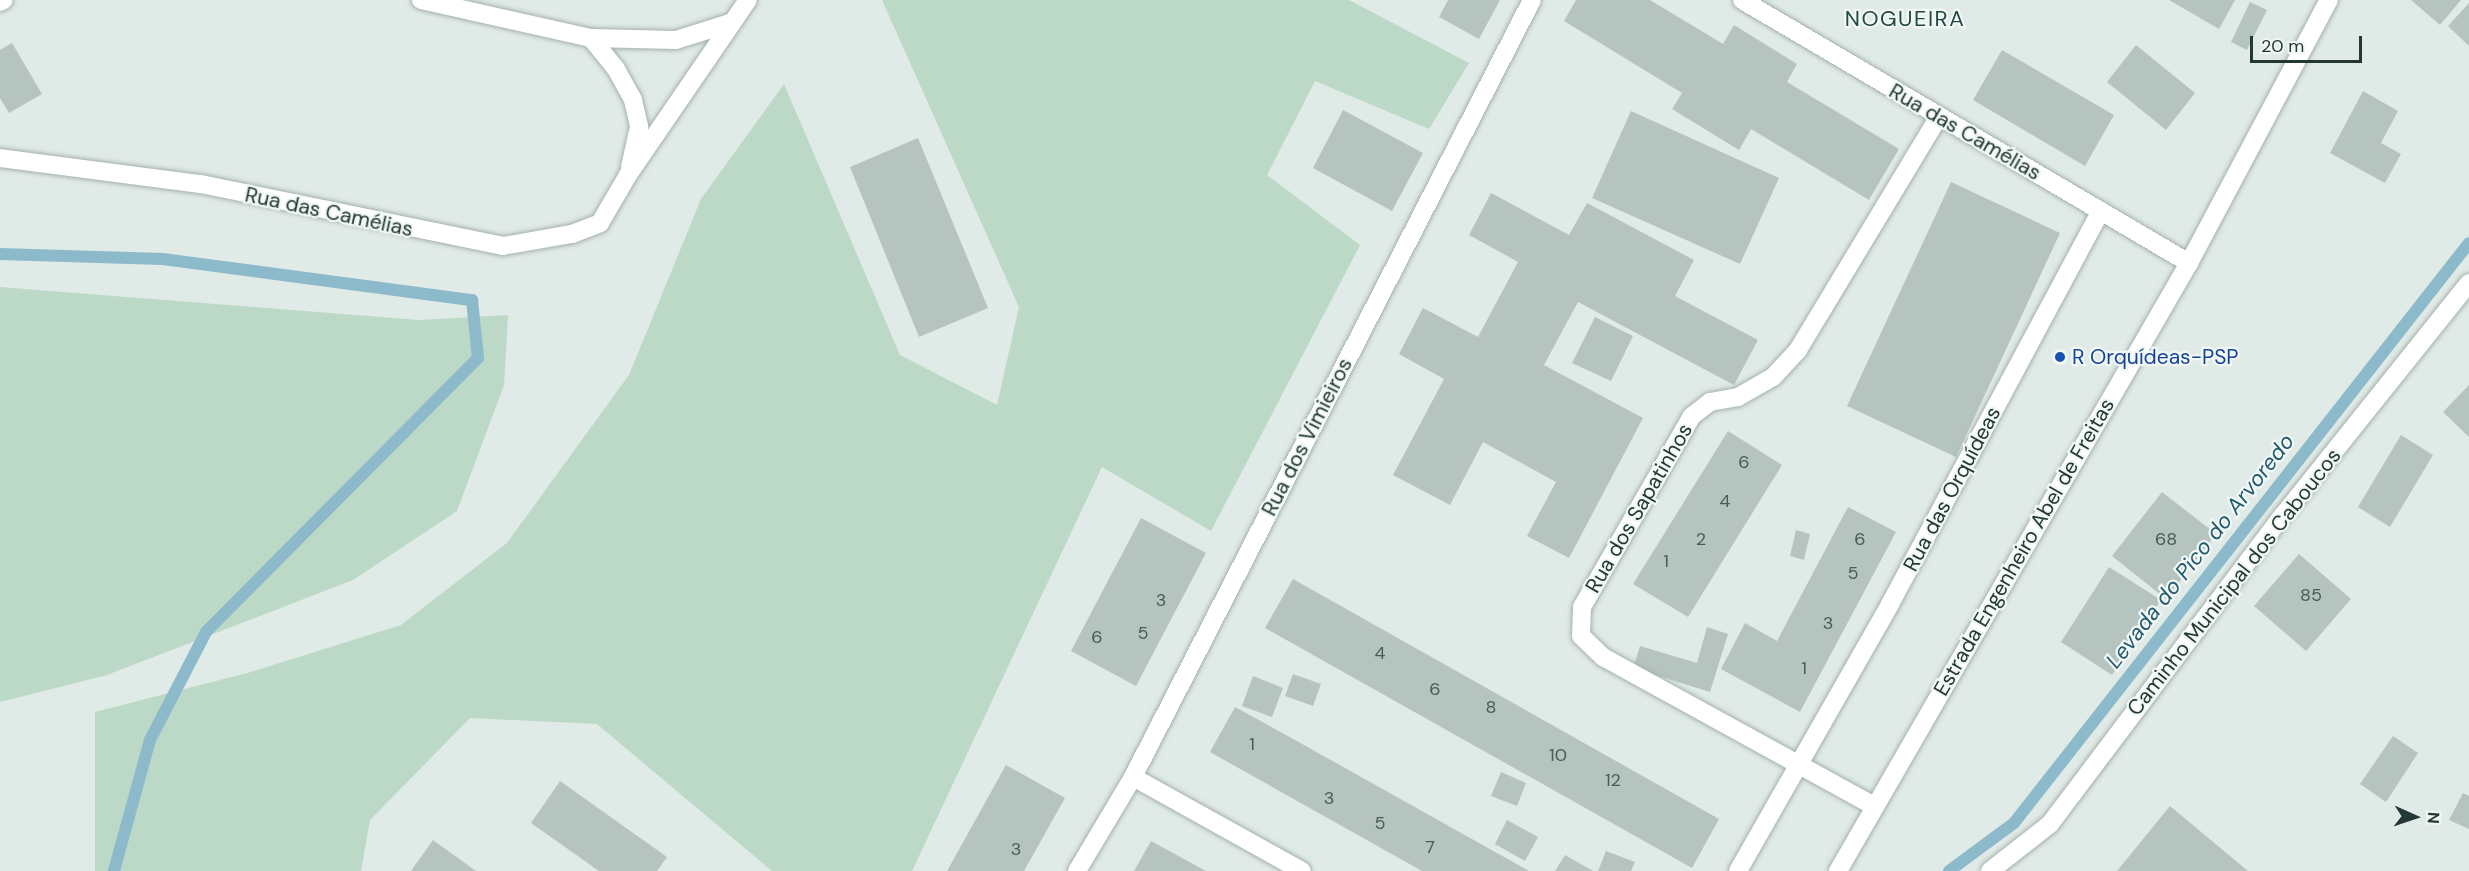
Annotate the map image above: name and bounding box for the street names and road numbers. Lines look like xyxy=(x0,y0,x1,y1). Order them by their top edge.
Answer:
street label: Rua das Camélias xyxy=(1885,78,2045,186)
street label: Rua das Camélias xyxy=(243,182,415,242)
street label: Rua dos Vimieiros xyxy=(1256,354,1358,520)
street label: Estrada Engenheiro Abel de Freitas xyxy=(1928,394,2120,700)
street label: Rua das Orquídeas xyxy=(1898,402,2006,576)
street label: Rua dos Sapatinhos xyxy=(1580,419,1698,597)
street label: Caminho Municipal dos Caboucos xyxy=(2122,443,2346,721)

